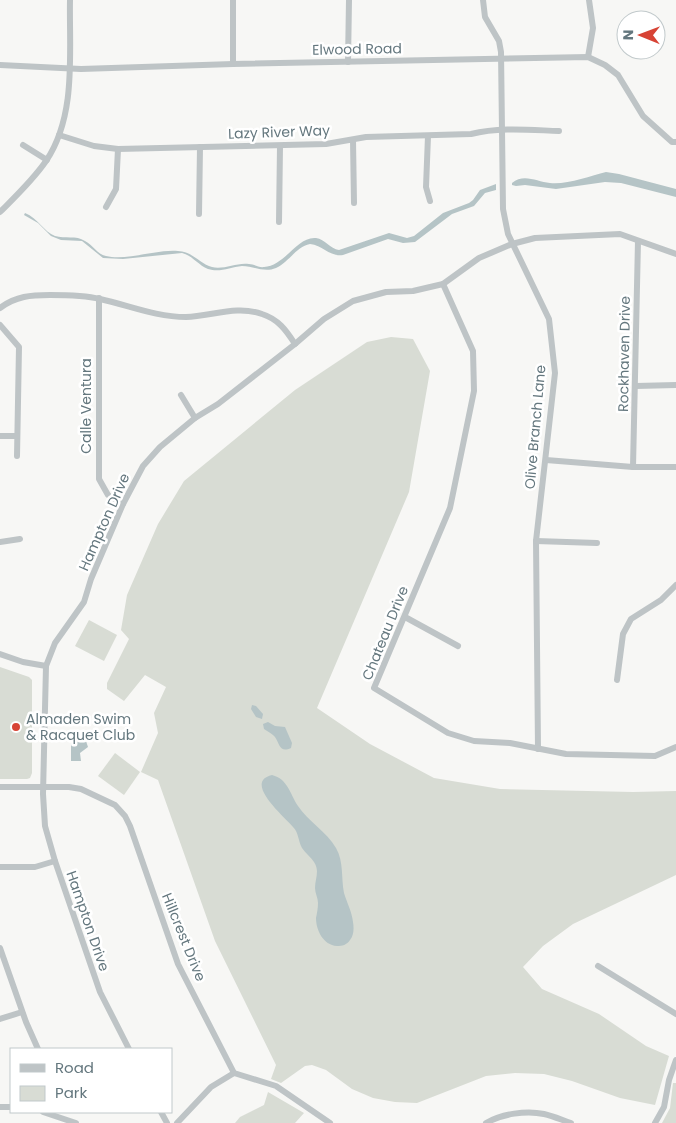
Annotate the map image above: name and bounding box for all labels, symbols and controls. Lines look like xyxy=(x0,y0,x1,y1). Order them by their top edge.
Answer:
north arrow xyxy=(616,10,666,60)
text: N xyxy=(618,29,638,40)
street label: Elwood Road xyxy=(312,38,402,60)
street label: Lazy River Way xyxy=(228,120,330,144)
street label: Rockhaven Drive xyxy=(613,296,635,412)
street label: Calle Ventura xyxy=(76,358,96,454)
street label: Olive Branch Lane xyxy=(520,364,550,490)
street label: Hampton Drive xyxy=(74,470,135,574)
street label: Chateau Drive xyxy=(357,582,413,683)
place label: Almaden Swim & Racquet Club xyxy=(26,709,135,745)
marker: Almaden Swim & Racquet Club xyxy=(10,721,22,733)
street label: Hampton Drive xyxy=(61,868,115,974)
street label: Hillcrest Drive xyxy=(157,890,211,984)
legend xyxy=(10,1048,172,1113)
text: Road xyxy=(55,1057,94,1078)
text: Park xyxy=(55,1082,87,1103)

